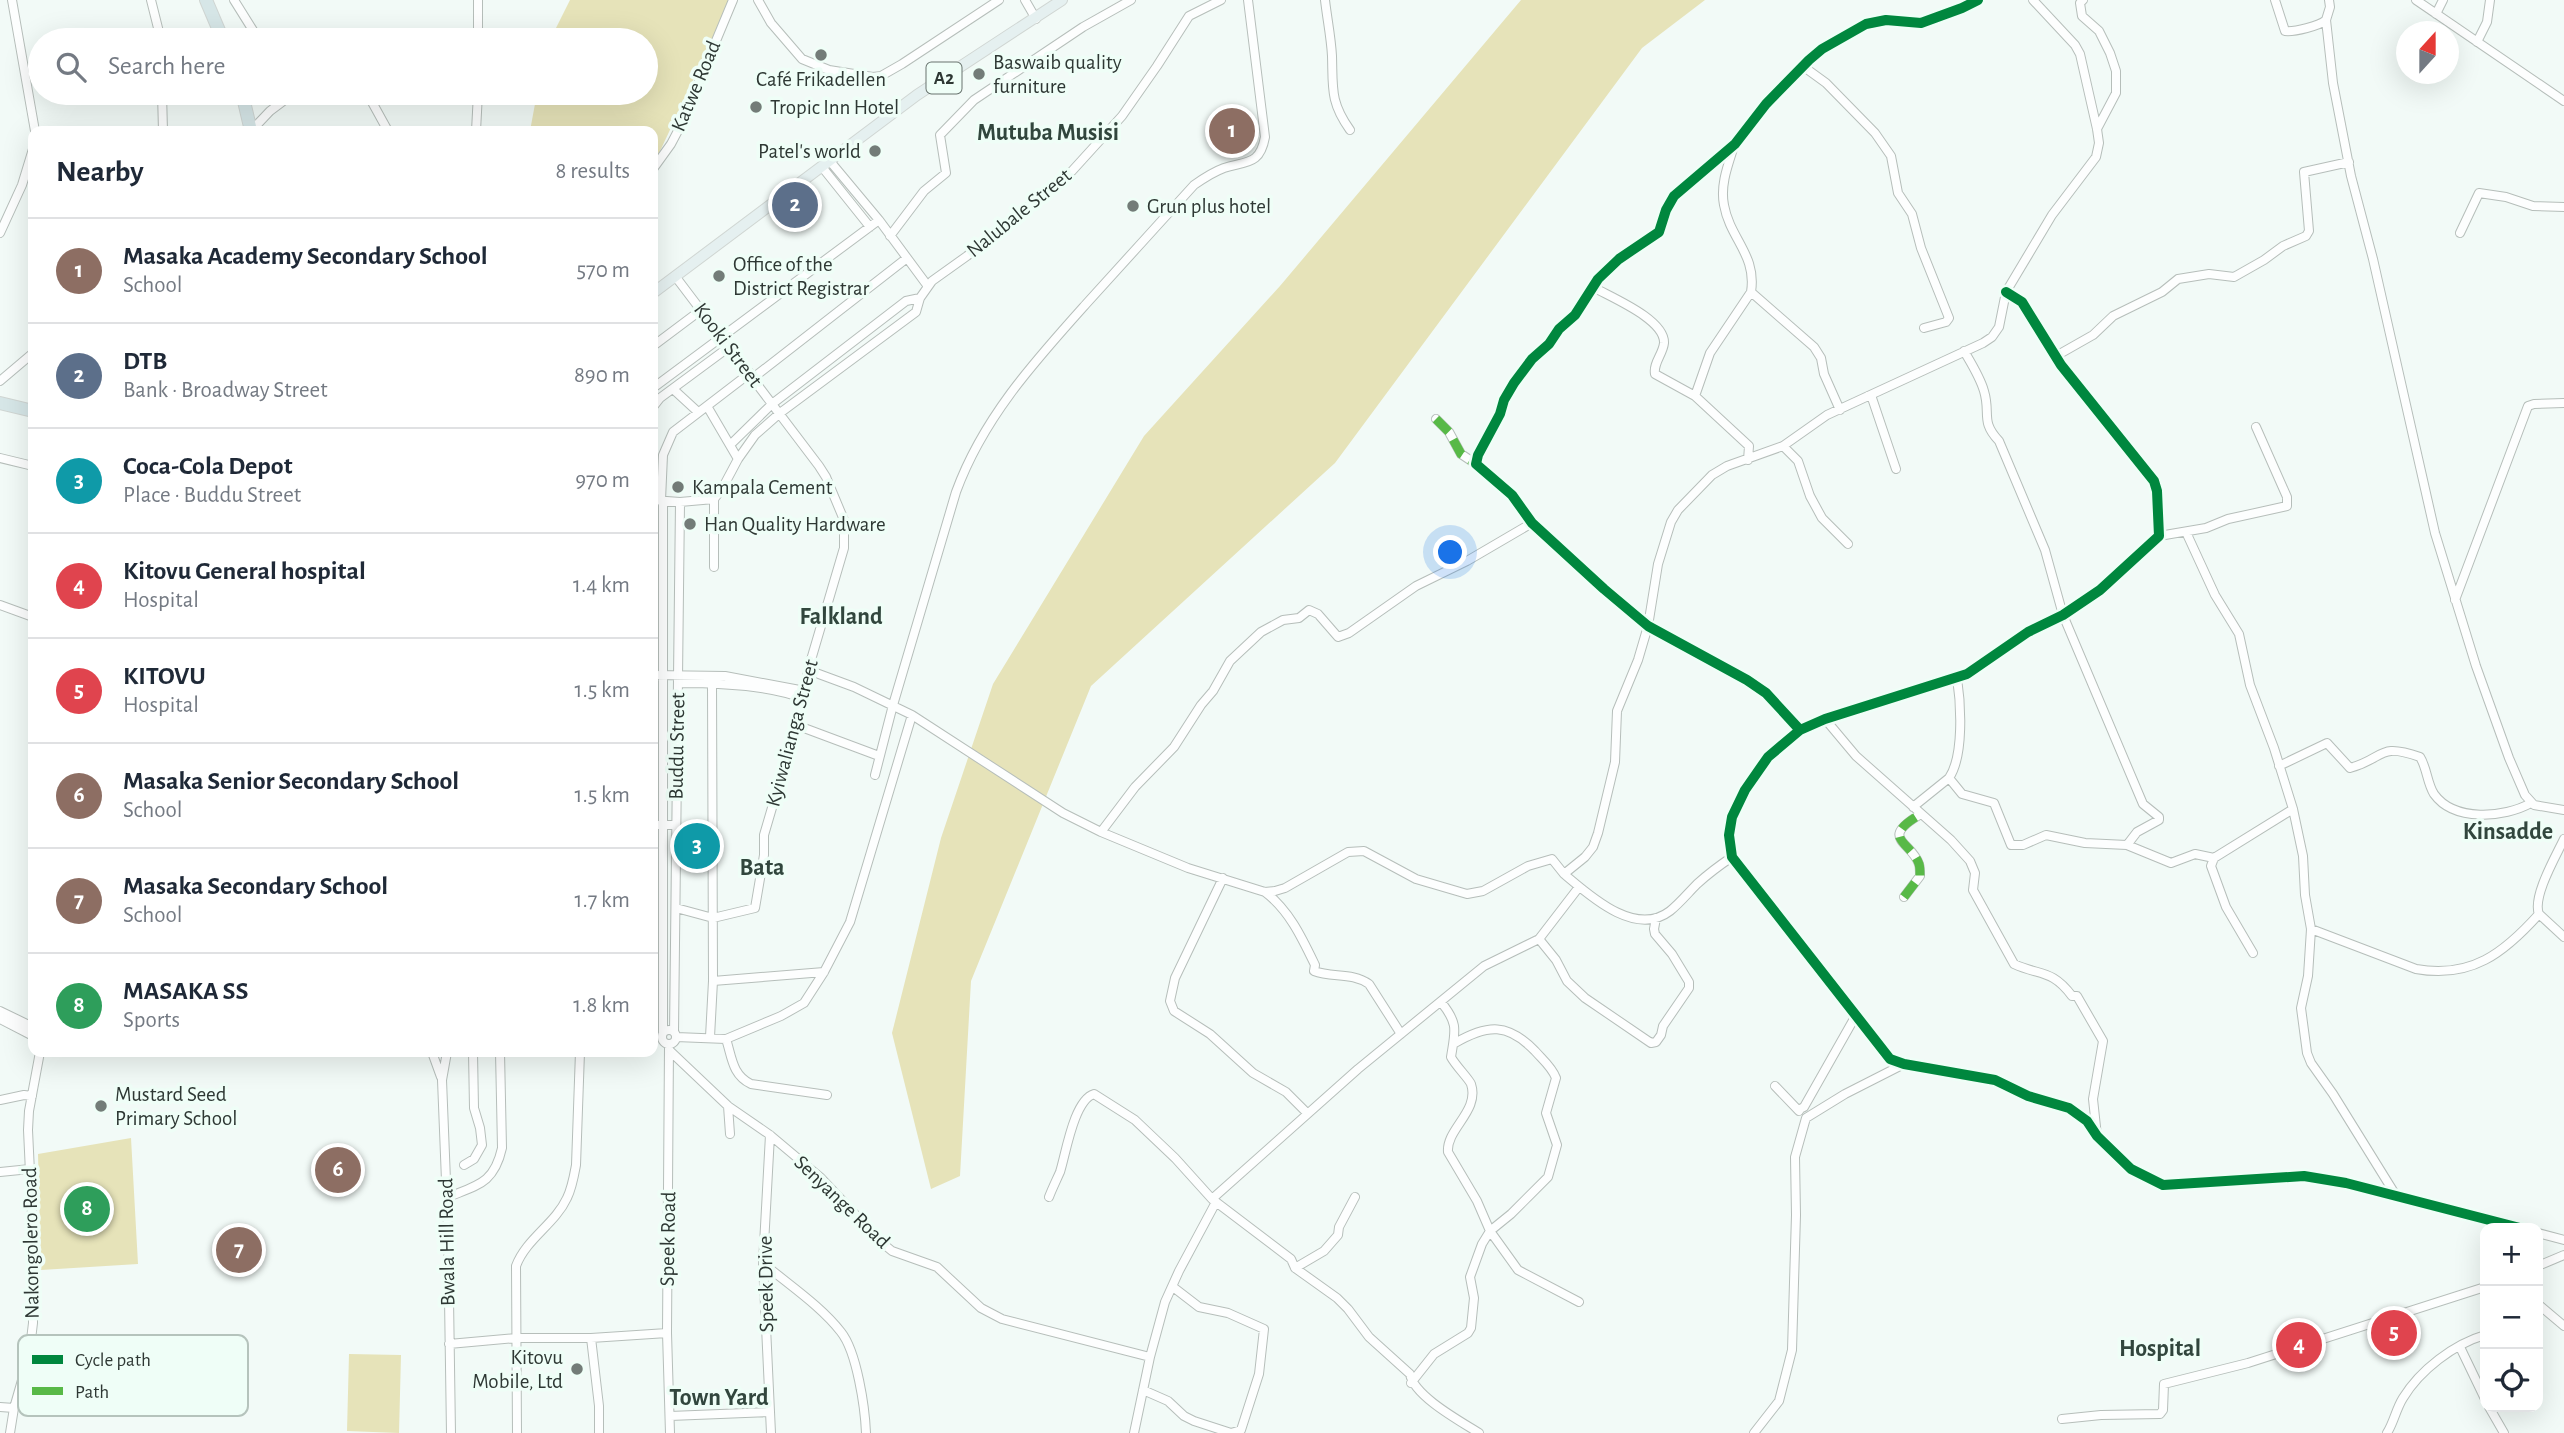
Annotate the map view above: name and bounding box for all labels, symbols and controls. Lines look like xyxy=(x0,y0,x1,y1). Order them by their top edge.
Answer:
north arrow xyxy=(2396,21,2459,84)
search box xyxy=(28,28,658,105)
street label: Katwe Road xyxy=(667,37,725,134)
marker: Café Frikadellen xyxy=(813,47,829,63)
icon: search xyxy=(52,48,90,86)
place label: Baswaib quality furniture xyxy=(993,52,1122,97)
text: Search here xyxy=(108,53,226,79)
road number: A2 xyxy=(926,62,962,94)
marker: Baswaib quality furniture xyxy=(971,66,987,82)
place label: Café Frikadellen xyxy=(756,69,886,90)
place label: Tropic Inn Hotel xyxy=(770,97,899,118)
marker: Tropic Inn Hotel xyxy=(748,99,764,115)
pin: 1 xyxy=(1209,105,1255,157)
district label: Mutuba Musisi xyxy=(977,121,1119,145)
place label: Patel's world xyxy=(758,141,861,162)
marker: Patel's world xyxy=(867,143,883,159)
text: Nearby xyxy=(56,157,144,187)
text: 8 results xyxy=(556,160,630,183)
street label: Nalubale Street xyxy=(963,164,1075,261)
pin: 2 xyxy=(772,179,818,231)
place label: Grun plus hotel xyxy=(1147,196,1271,217)
marker: Grun plus hotel xyxy=(1125,198,1141,214)
text: Masaka Academy Secondary School xyxy=(123,243,488,269)
place label: Office of the District Registrar xyxy=(733,254,869,299)
text: 1 xyxy=(75,259,83,282)
text: 570 m xyxy=(576,259,630,282)
marker: Office of the District Registrar xyxy=(711,268,727,284)
text: School xyxy=(123,274,182,297)
street label: Kooki Street xyxy=(690,299,766,391)
text: DTB xyxy=(123,348,167,374)
text: 2 xyxy=(74,364,84,387)
text: 890 m xyxy=(574,364,630,387)
text: Bank · Broadway Street xyxy=(123,379,328,402)
text: Coca-Cola Depot xyxy=(123,453,292,479)
text: 3 xyxy=(74,469,84,492)
text: 970 m xyxy=(575,469,630,492)
place label: Kampala Cement xyxy=(692,477,833,498)
marker: Kampala Cement xyxy=(670,479,686,495)
text: Place · Buddu Street xyxy=(123,484,301,507)
place label: Han Quality Hardware xyxy=(704,514,886,535)
marker: Han Quality Hardware xyxy=(682,516,698,532)
your location xyxy=(1433,535,1467,569)
text: Kitovu General hospital xyxy=(123,558,366,584)
text: 4 xyxy=(73,574,85,597)
text: 1.4 km xyxy=(573,574,630,597)
text: Hospital xyxy=(123,589,199,612)
district label: Falkland xyxy=(799,605,883,629)
street label: Kyiwalianga Street xyxy=(762,657,822,809)
text: KITOVU xyxy=(123,663,206,689)
text: 5 xyxy=(74,679,84,702)
text: 1.5 km xyxy=(575,679,630,702)
street label: Buddu Street xyxy=(666,692,688,800)
text: Hospital xyxy=(123,694,199,717)
text: Masaka Senior Secondary School xyxy=(123,768,459,794)
text: 6 xyxy=(73,784,85,807)
text: 1.5 km xyxy=(575,784,630,807)
text: School xyxy=(123,799,182,822)
pin: 3 xyxy=(674,820,720,872)
district label: Kinsadde xyxy=(2463,820,2553,844)
district label: Bata xyxy=(739,856,785,880)
text: Masaka Secondary School xyxy=(123,873,388,899)
text: 7 xyxy=(74,889,84,912)
text: 1.7 km xyxy=(575,889,630,912)
text: School xyxy=(123,904,182,927)
text: MASAKA SS xyxy=(123,978,248,1004)
text: 8 xyxy=(73,994,85,1017)
text: 1.8 km xyxy=(573,994,630,1017)
text: Sports xyxy=(123,1009,180,1032)
place label: Mustard Seed Primary School xyxy=(115,1084,238,1129)
marker: Mustard Seed Primary School xyxy=(93,1098,109,1114)
pin: 6 xyxy=(315,1144,361,1196)
street label: Senyange Road xyxy=(790,1151,894,1253)
street label: Nakongolero Road xyxy=(19,1167,43,1319)
street label: Bwala Hill Road xyxy=(435,1178,459,1306)
pin: 8 xyxy=(64,1183,110,1235)
street label: Speek Road xyxy=(657,1191,679,1287)
map controls xyxy=(2480,1223,2543,1412)
button: + xyxy=(2480,1223,2543,1286)
pin: 7 xyxy=(216,1224,262,1276)
street label: Speek Drive xyxy=(755,1235,777,1333)
button: − xyxy=(2480,1286,2543,1349)
pin: 5 xyxy=(2371,1307,2417,1359)
pin: 4 xyxy=(2276,1319,2322,1371)
legend xyxy=(18,1335,248,1416)
district label: Hospital xyxy=(2119,1337,2201,1361)
place label: Kitovu Mobile, Ltd xyxy=(472,1347,563,1392)
button: locate xyxy=(2480,1349,2543,1412)
text: Cycle path xyxy=(75,1351,151,1370)
marker: Kitovu Mobile, Ltd xyxy=(569,1361,585,1377)
text: Path xyxy=(75,1383,109,1402)
district label: Town Yard xyxy=(669,1386,769,1410)

